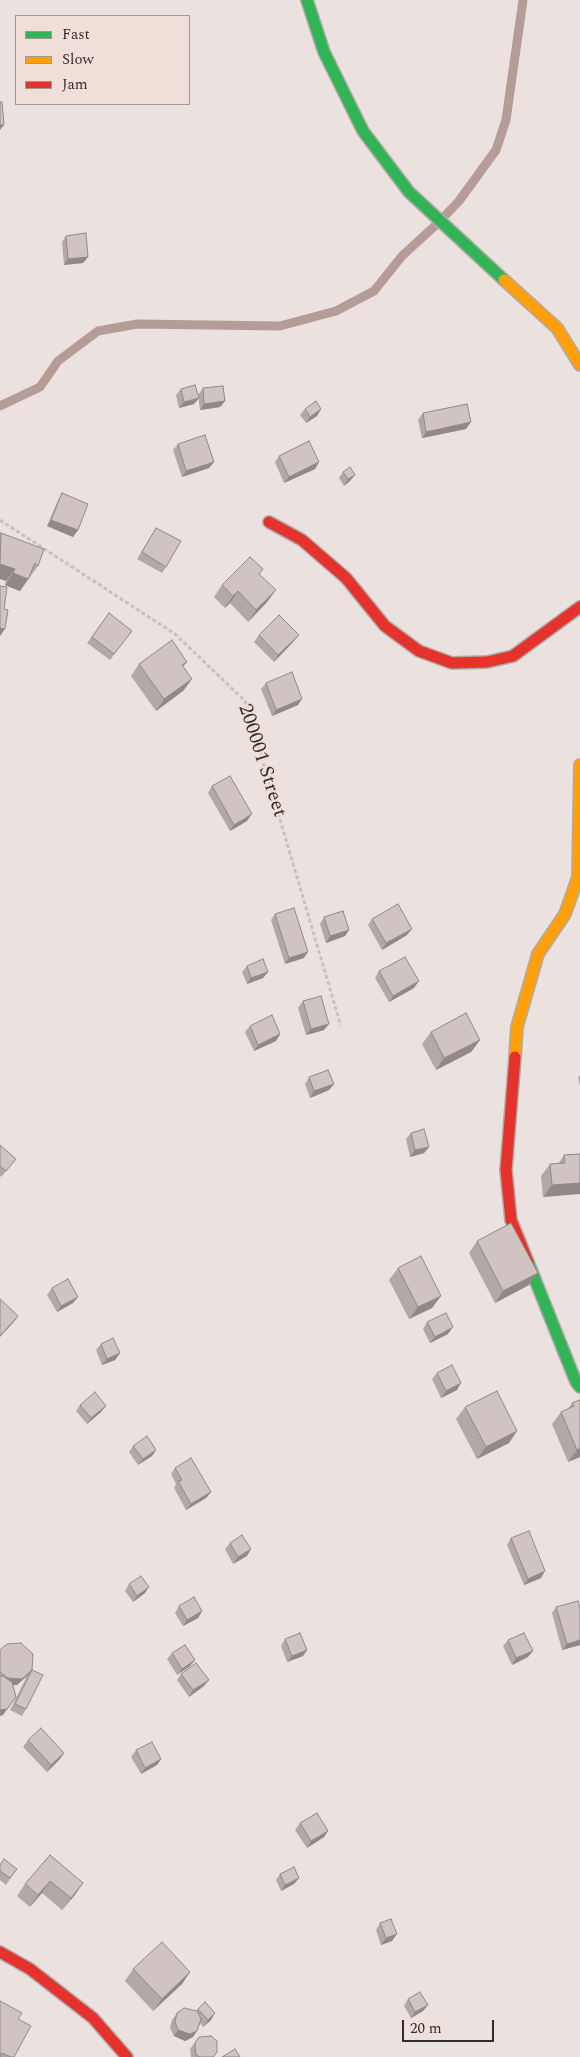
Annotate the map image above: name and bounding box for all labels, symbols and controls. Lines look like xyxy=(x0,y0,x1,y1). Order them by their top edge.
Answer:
legend xyxy=(15,15,190,105)
text: Fast xyxy=(62,23,90,46)
text: Slow xyxy=(62,48,94,71)
text: Jam xyxy=(62,73,88,96)
street label: 200001 Street xyxy=(231,701,291,821)
scale bar xyxy=(405,2010,498,2042)
text: 20 m xyxy=(410,2017,442,2040)

